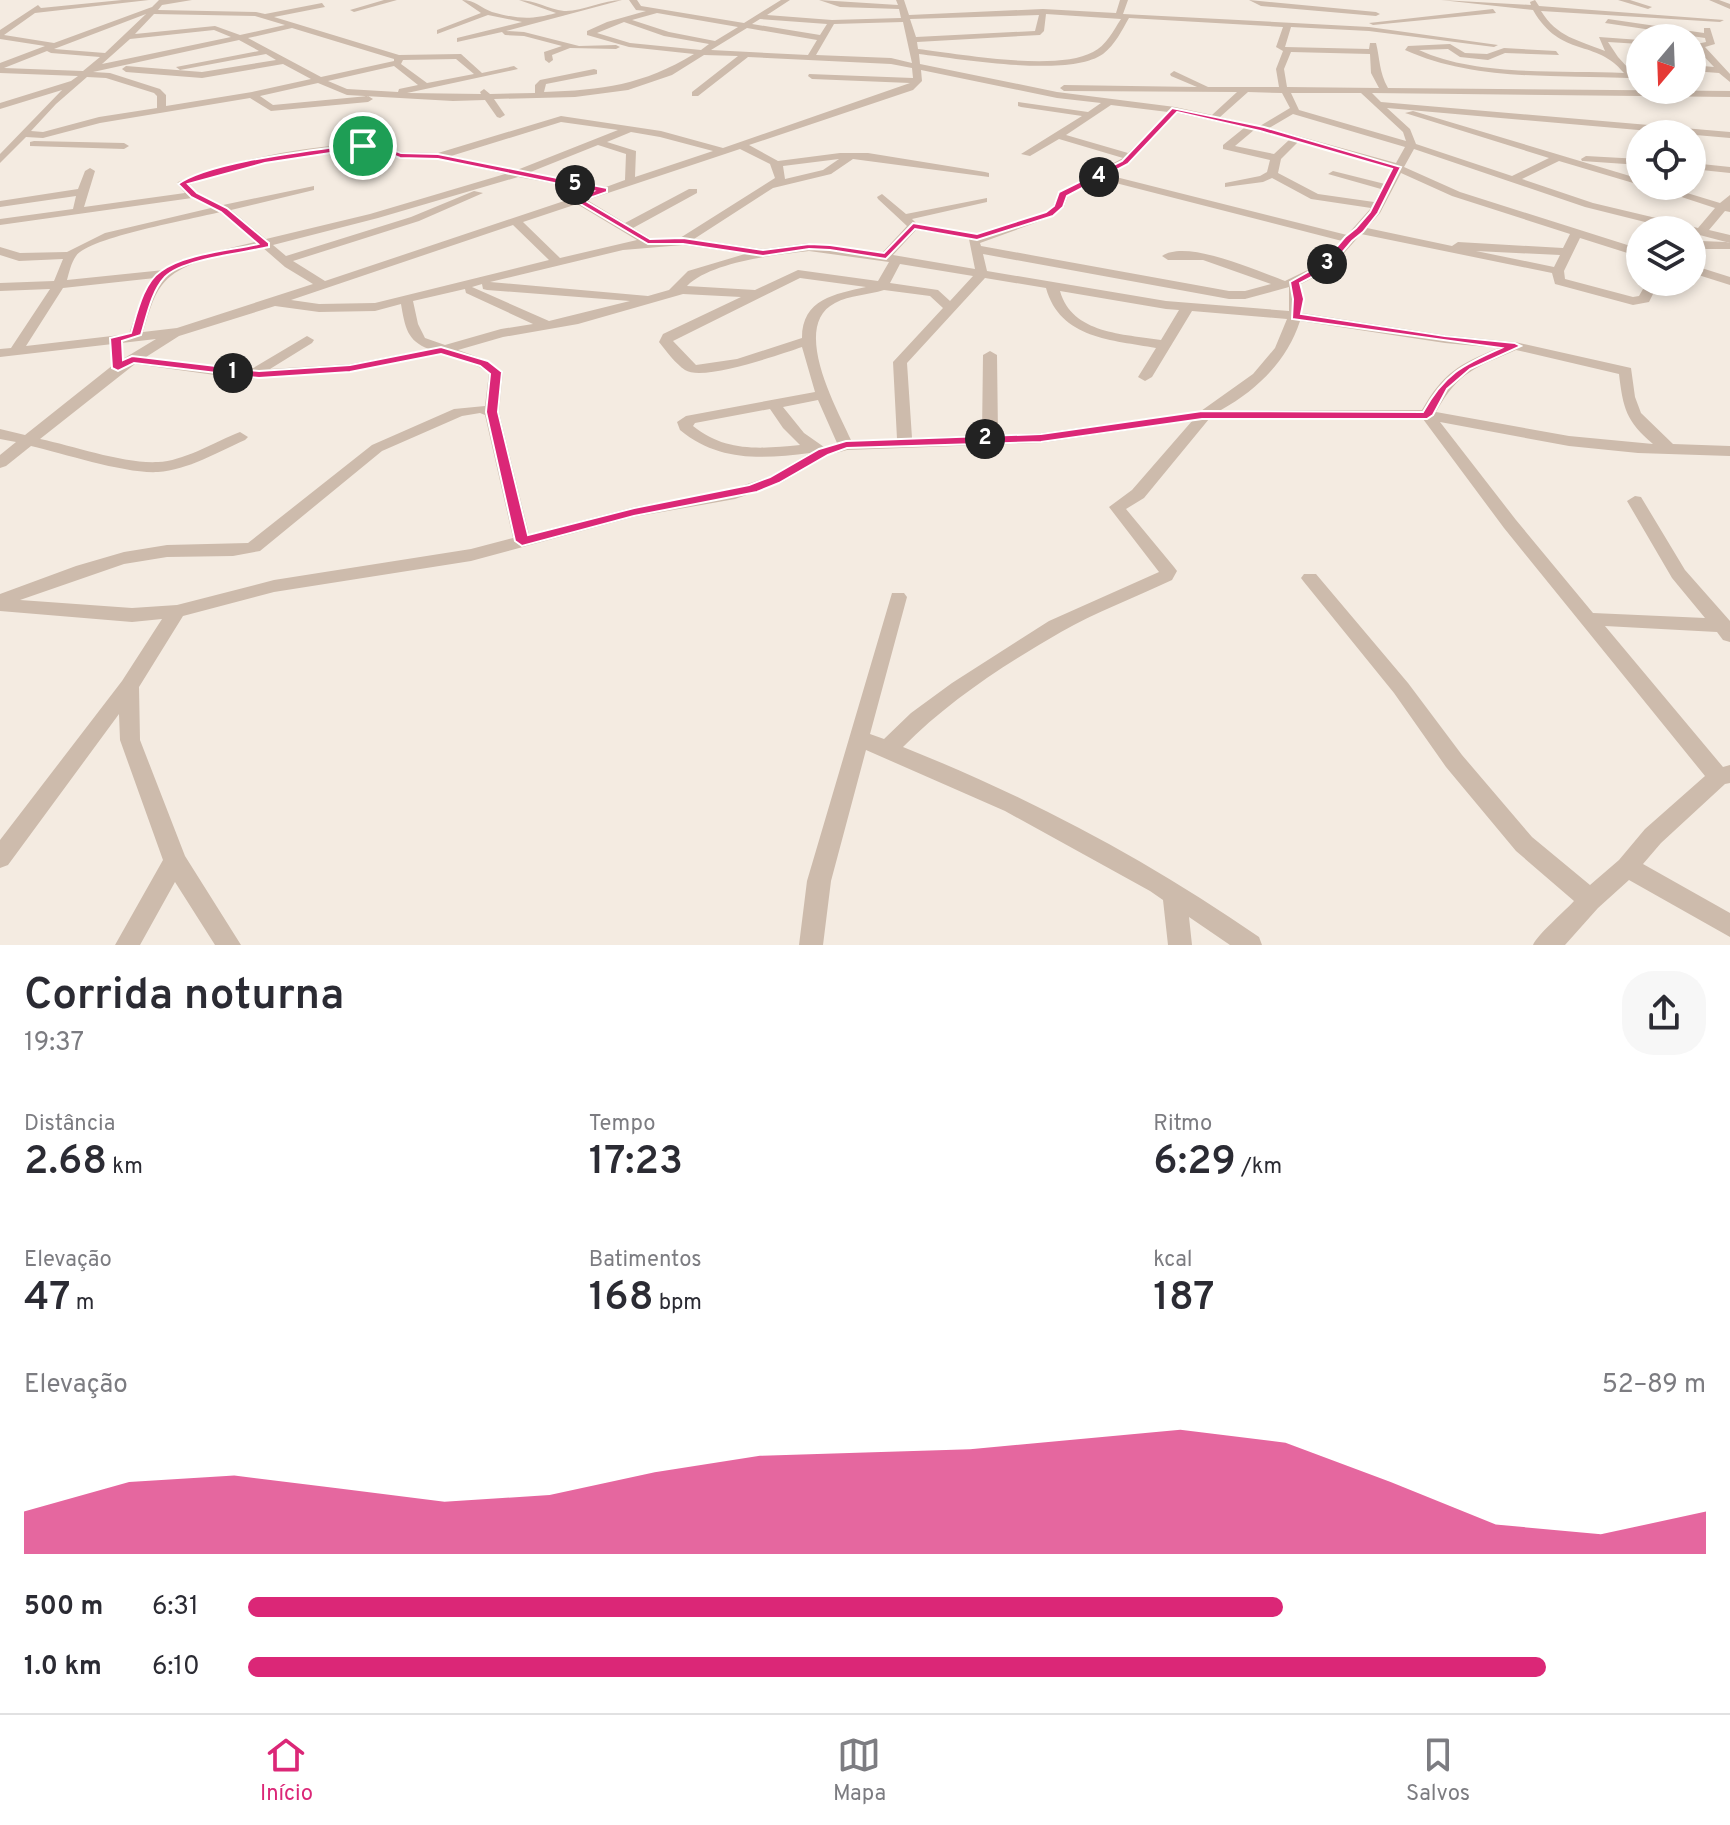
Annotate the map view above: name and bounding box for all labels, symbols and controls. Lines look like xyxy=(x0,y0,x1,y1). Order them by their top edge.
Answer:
north arrow xyxy=(1626,24,1706,104)
map controls xyxy=(1626,24,1706,296)
pin xyxy=(329,112,397,180)
button: locate xyxy=(1626,120,1706,200)
icon: arrive xyxy=(341,124,385,168)
pin: 4 xyxy=(1079,157,1119,197)
text: 4 xyxy=(1092,163,1106,190)
pin: 5 xyxy=(555,165,595,205)
text: 5 xyxy=(568,171,582,198)
button: layers xyxy=(1626,216,1706,296)
pin: 3 xyxy=(1307,244,1347,284)
text: 3 xyxy=(1320,250,1334,277)
pin: 1 xyxy=(213,353,253,393)
text: 1 xyxy=(229,359,237,386)
pin: 2 xyxy=(965,419,1005,459)
text: 2 xyxy=(978,425,992,452)
text: Corrida noturna xyxy=(24,969,344,1025)
button: share xyxy=(1622,971,1706,1055)
text: 19:37 xyxy=(24,1027,84,1060)
text: Distância xyxy=(24,1111,115,1138)
text: Tempo xyxy=(589,1111,656,1138)
text: Ritmo xyxy=(1153,1111,1212,1138)
text: 2.68 xyxy=(24,1138,107,1188)
text: 17:23 xyxy=(589,1138,683,1188)
text: 6:29 xyxy=(1153,1138,1236,1188)
text: km xyxy=(107,1154,143,1181)
text: /km xyxy=(1236,1154,1282,1181)
text: Elevação xyxy=(24,1247,112,1274)
text: Batimentos xyxy=(589,1247,702,1274)
text: kcal xyxy=(1153,1247,1192,1274)
text: 47 xyxy=(24,1274,71,1324)
text: 168 xyxy=(589,1274,654,1324)
text: 187 xyxy=(1153,1274,1214,1324)
text: m xyxy=(71,1290,94,1317)
text: bpm xyxy=(654,1290,702,1317)
text: Elevação xyxy=(24,1369,128,1402)
text: 52–89 m xyxy=(1602,1369,1706,1402)
text: 500 m xyxy=(24,1591,103,1624)
text: 6:31 xyxy=(152,1591,199,1624)
text: 1.0 km xyxy=(24,1651,102,1684)
text: 6:10 xyxy=(152,1651,200,1684)
tab: Início xyxy=(260,1733,313,1808)
tab: Mapa xyxy=(833,1733,886,1808)
tab: Salvos xyxy=(1406,1733,1470,1808)

